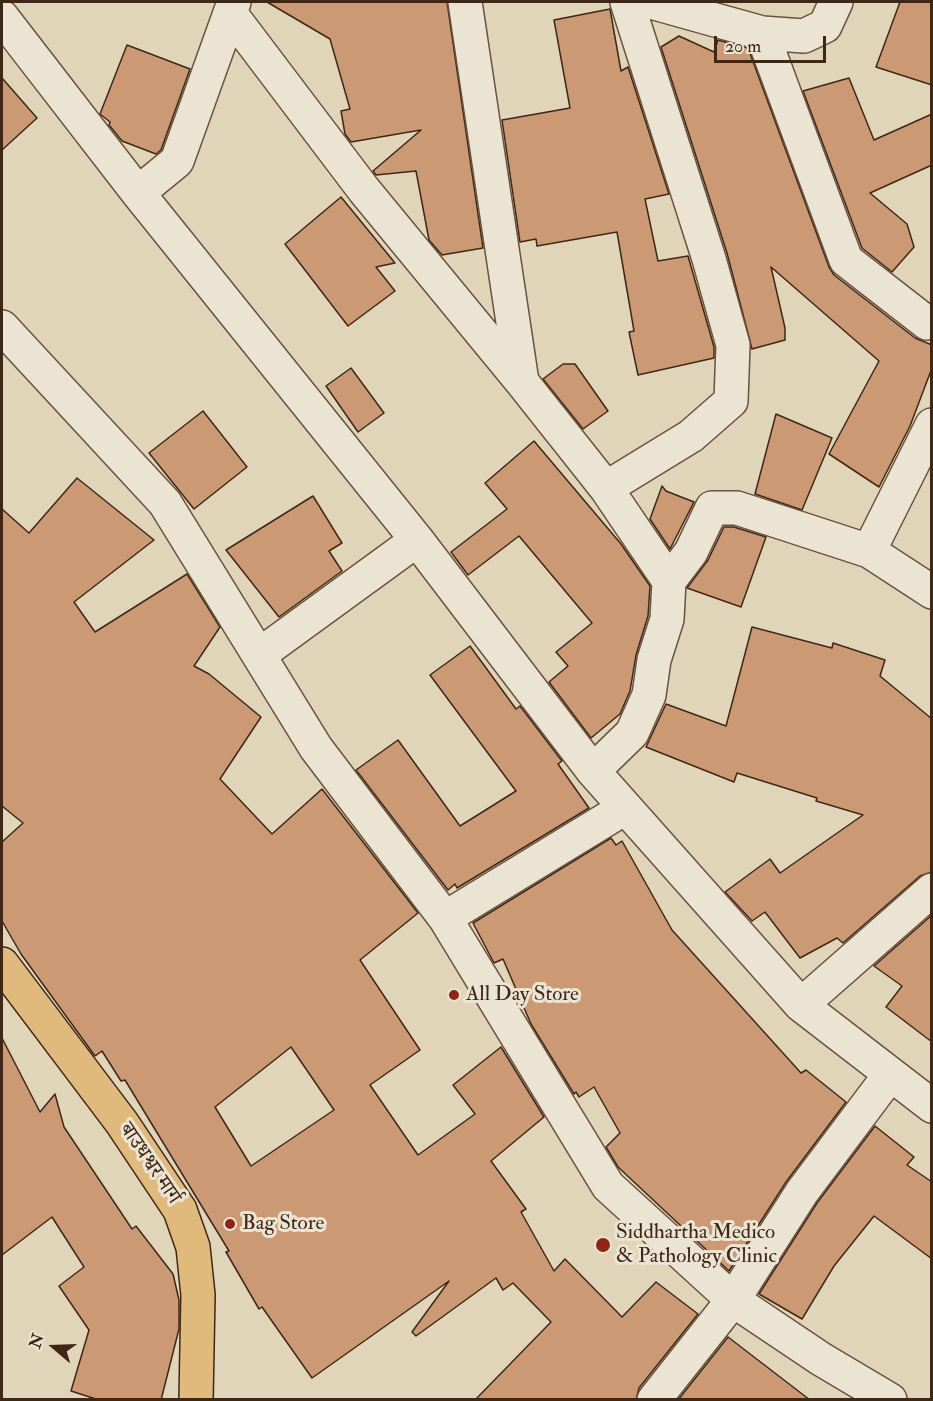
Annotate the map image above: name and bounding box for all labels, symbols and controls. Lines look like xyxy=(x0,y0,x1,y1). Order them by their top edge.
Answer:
scale bar xyxy=(717,24,830,62)
text: 20 m xyxy=(725,35,761,58)
place label: All Day Store xyxy=(466,982,579,1008)
marker: All Day Store xyxy=(447,988,461,1002)
street label: बाउधश्वर मार्ग xyxy=(113,1119,185,1209)
place label: Bag Store xyxy=(242,1211,324,1237)
marker: Bag Store xyxy=(223,1217,237,1231)
place label: Siddhartha Medico & Pathology Clinic xyxy=(616,1220,777,1270)
marker: Siddhartha Medico & Pathology Clinic xyxy=(594,1236,612,1254)
north arrow xyxy=(24,1317,84,1377)
text: N xyxy=(25,1331,49,1351)

